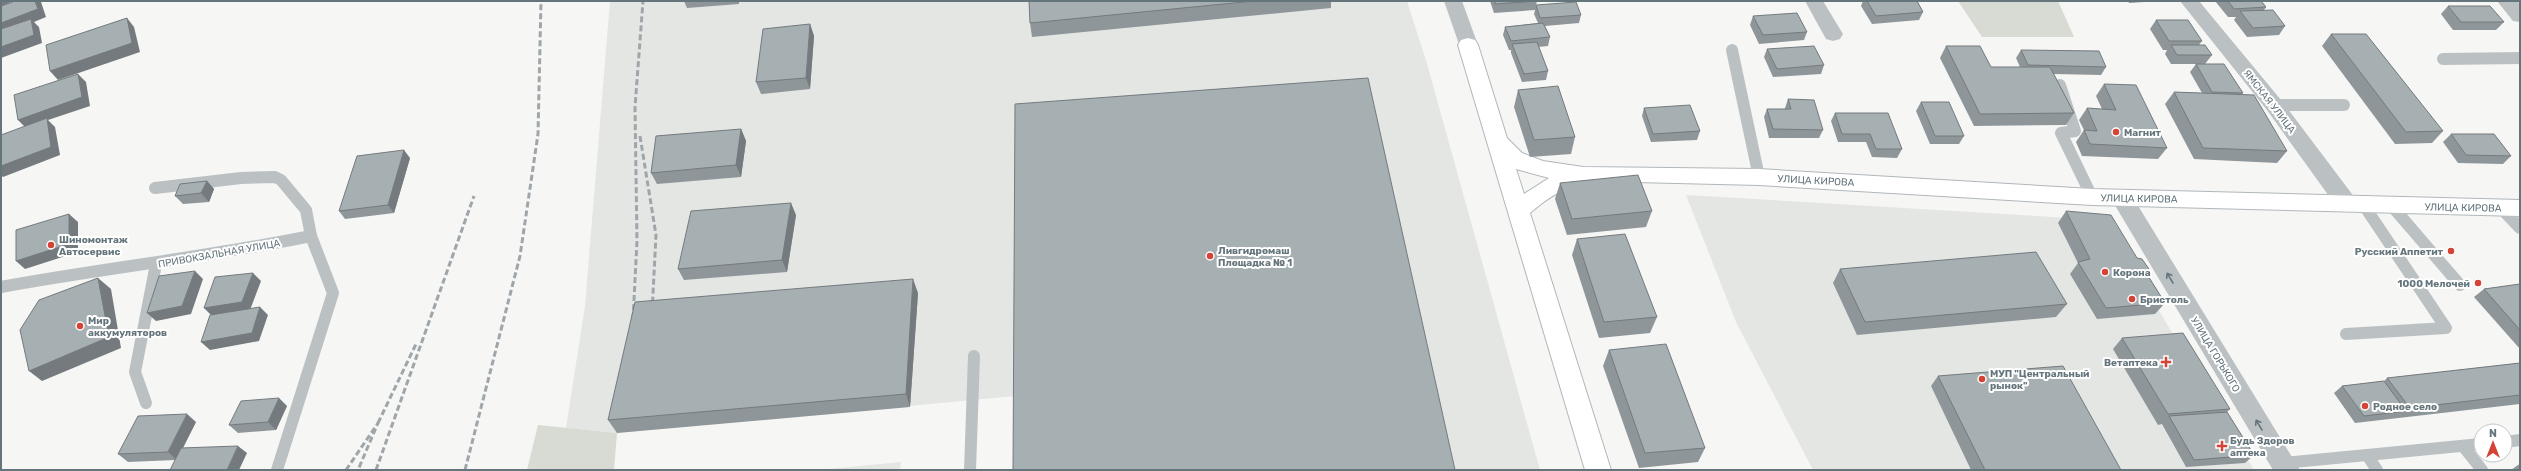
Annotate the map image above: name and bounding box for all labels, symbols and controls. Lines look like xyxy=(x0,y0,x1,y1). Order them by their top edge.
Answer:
street label: ЯМСКАЯ УЛИЦА xyxy=(2241,67,2298,136)
marker: Магнит xyxy=(2111,127,2121,137)
place label: Магнит xyxy=(2124,127,2162,139)
street label: УЛИЦА КИРОВА xyxy=(1777,173,1855,189)
street label: УЛИЦА КИРОВА xyxy=(2100,192,2178,206)
street label: УЛИЦА КИРОВА xyxy=(2424,201,2502,215)
place label: Шиномонтаж Автосервис xyxy=(59,234,128,258)
street label: ПРИВОКЗАЛЬНАЯ УЛИЦА xyxy=(157,237,281,271)
marker: Шиномонтаж Автосервис xyxy=(46,240,56,250)
place label: Ливгидромаш Площадка № 1 xyxy=(1218,245,1292,269)
place label: Русский Аппетит xyxy=(2355,246,2444,258)
marker: Русский Аппетит xyxy=(2446,246,2456,256)
marker: Ливгидромаш Площадка № 1 xyxy=(1205,251,1215,261)
marker: Корона xyxy=(2100,267,2110,277)
place label: Корона xyxy=(2113,267,2151,279)
one-way arrow xyxy=(2166,273,2174,284)
place label: 1000 Мелочей xyxy=(2398,278,2470,290)
marker: 1000 Мелочей xyxy=(2473,278,2483,288)
marker: Бристоль xyxy=(2127,294,2137,304)
place label: Бристоль xyxy=(2140,294,2189,306)
place label: Мир аккумуляторов xyxy=(88,315,167,339)
street label: УЛИЦА ГОРЬКОГО xyxy=(2188,315,2242,394)
marker: Мир аккумуляторов xyxy=(75,321,85,331)
place label: Ветаптека xyxy=(2104,357,2158,369)
marker: Ветаптека xyxy=(2161,357,2171,367)
place label: МУП "Центральный рынок" xyxy=(1990,368,2090,392)
marker: МУП "Центральный рынок" xyxy=(1977,374,1987,384)
marker: Родное село xyxy=(2360,401,2370,411)
place label: Родное село xyxy=(2373,401,2437,413)
one-way arrow xyxy=(2255,419,2263,431)
north arrow xyxy=(2473,423,2513,463)
text: N xyxy=(2489,427,2497,440)
place label: Будь Здоров аптека xyxy=(2230,435,2295,459)
marker: Будь Здоров аптека xyxy=(2217,441,2227,451)

